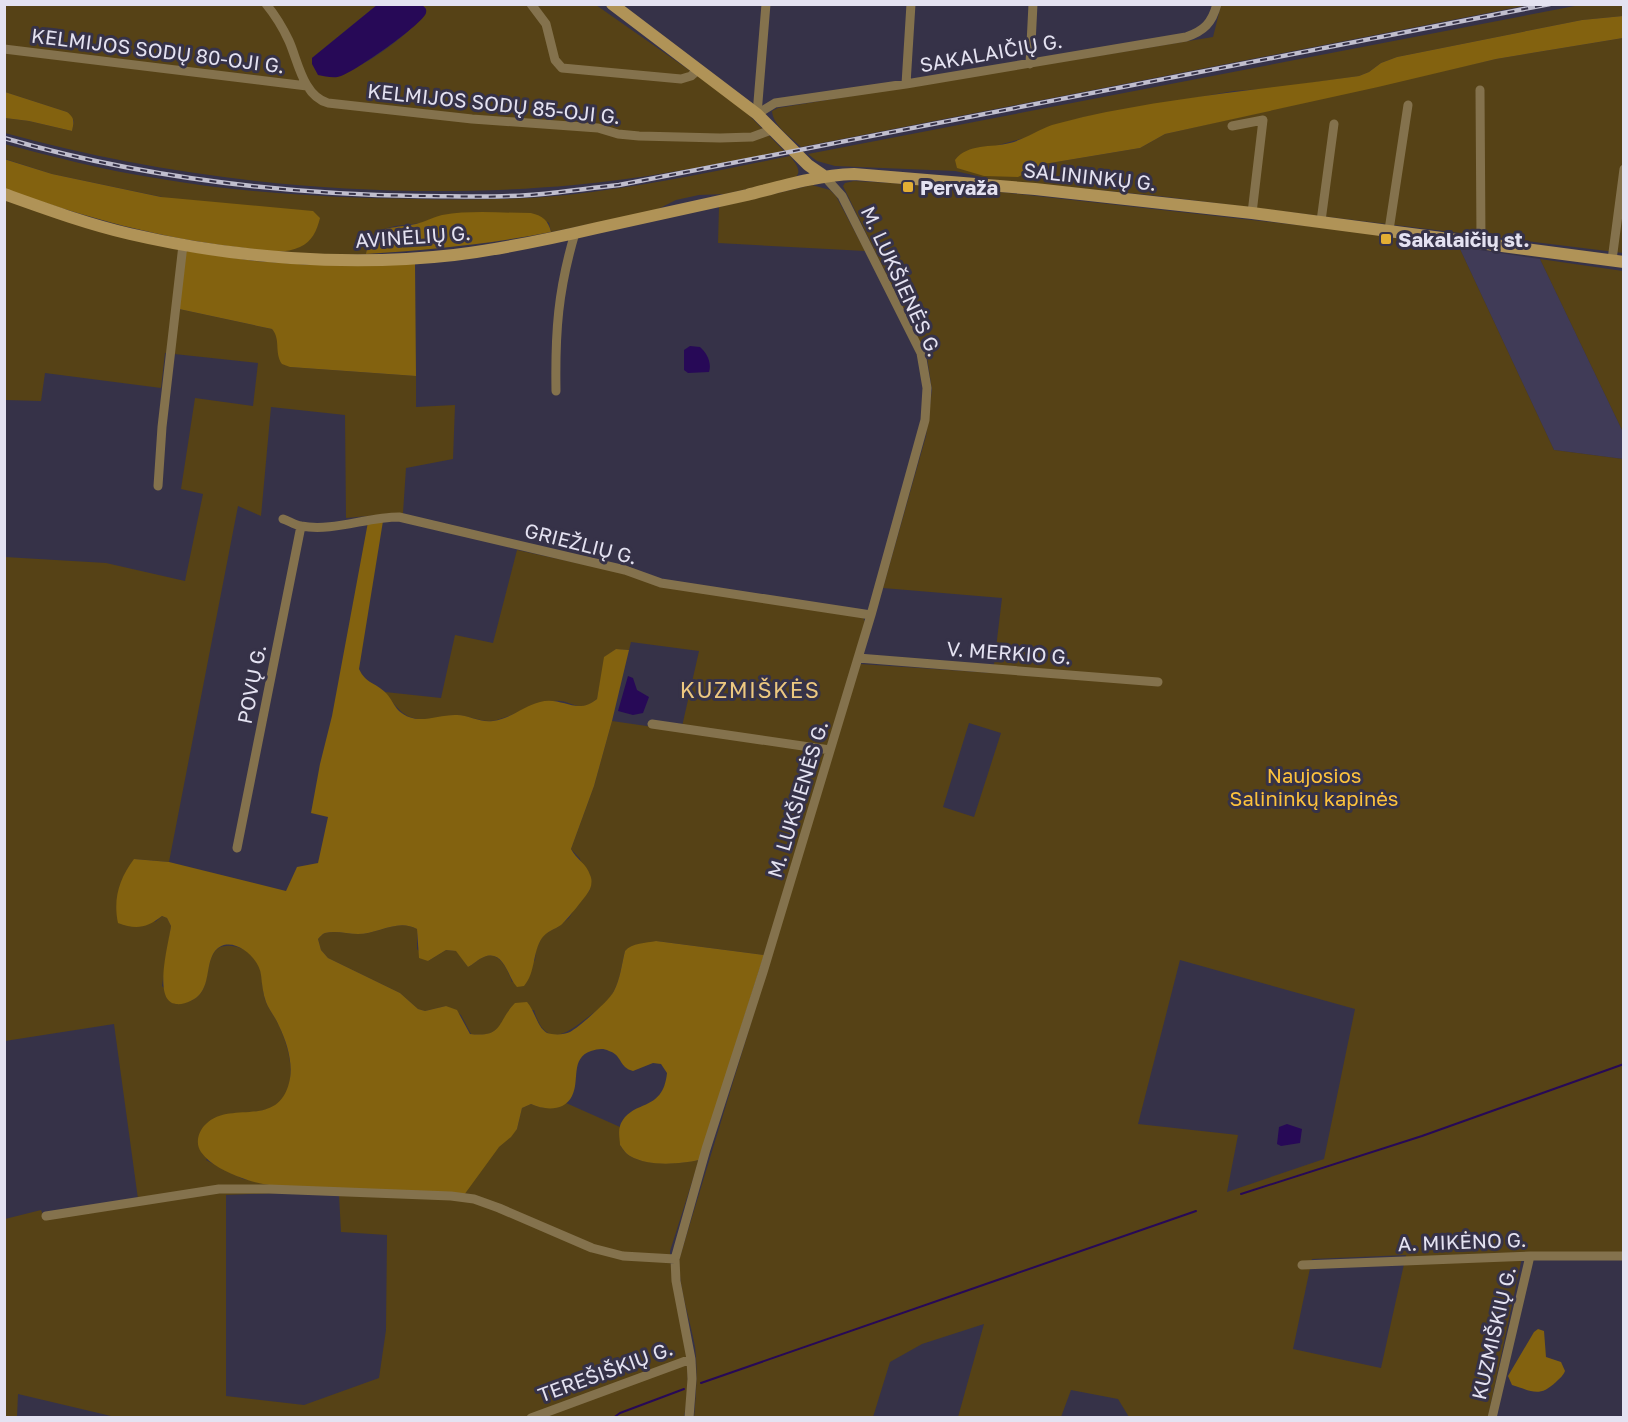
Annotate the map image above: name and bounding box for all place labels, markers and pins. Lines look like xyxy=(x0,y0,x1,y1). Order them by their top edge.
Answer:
place label: Pervaža xyxy=(920,175,998,199)
marker: Pervaža xyxy=(901,180,915,194)
place label: Sakalaičių st. xyxy=(1398,227,1530,251)
marker: Sakalaičių st. xyxy=(1379,232,1393,246)

